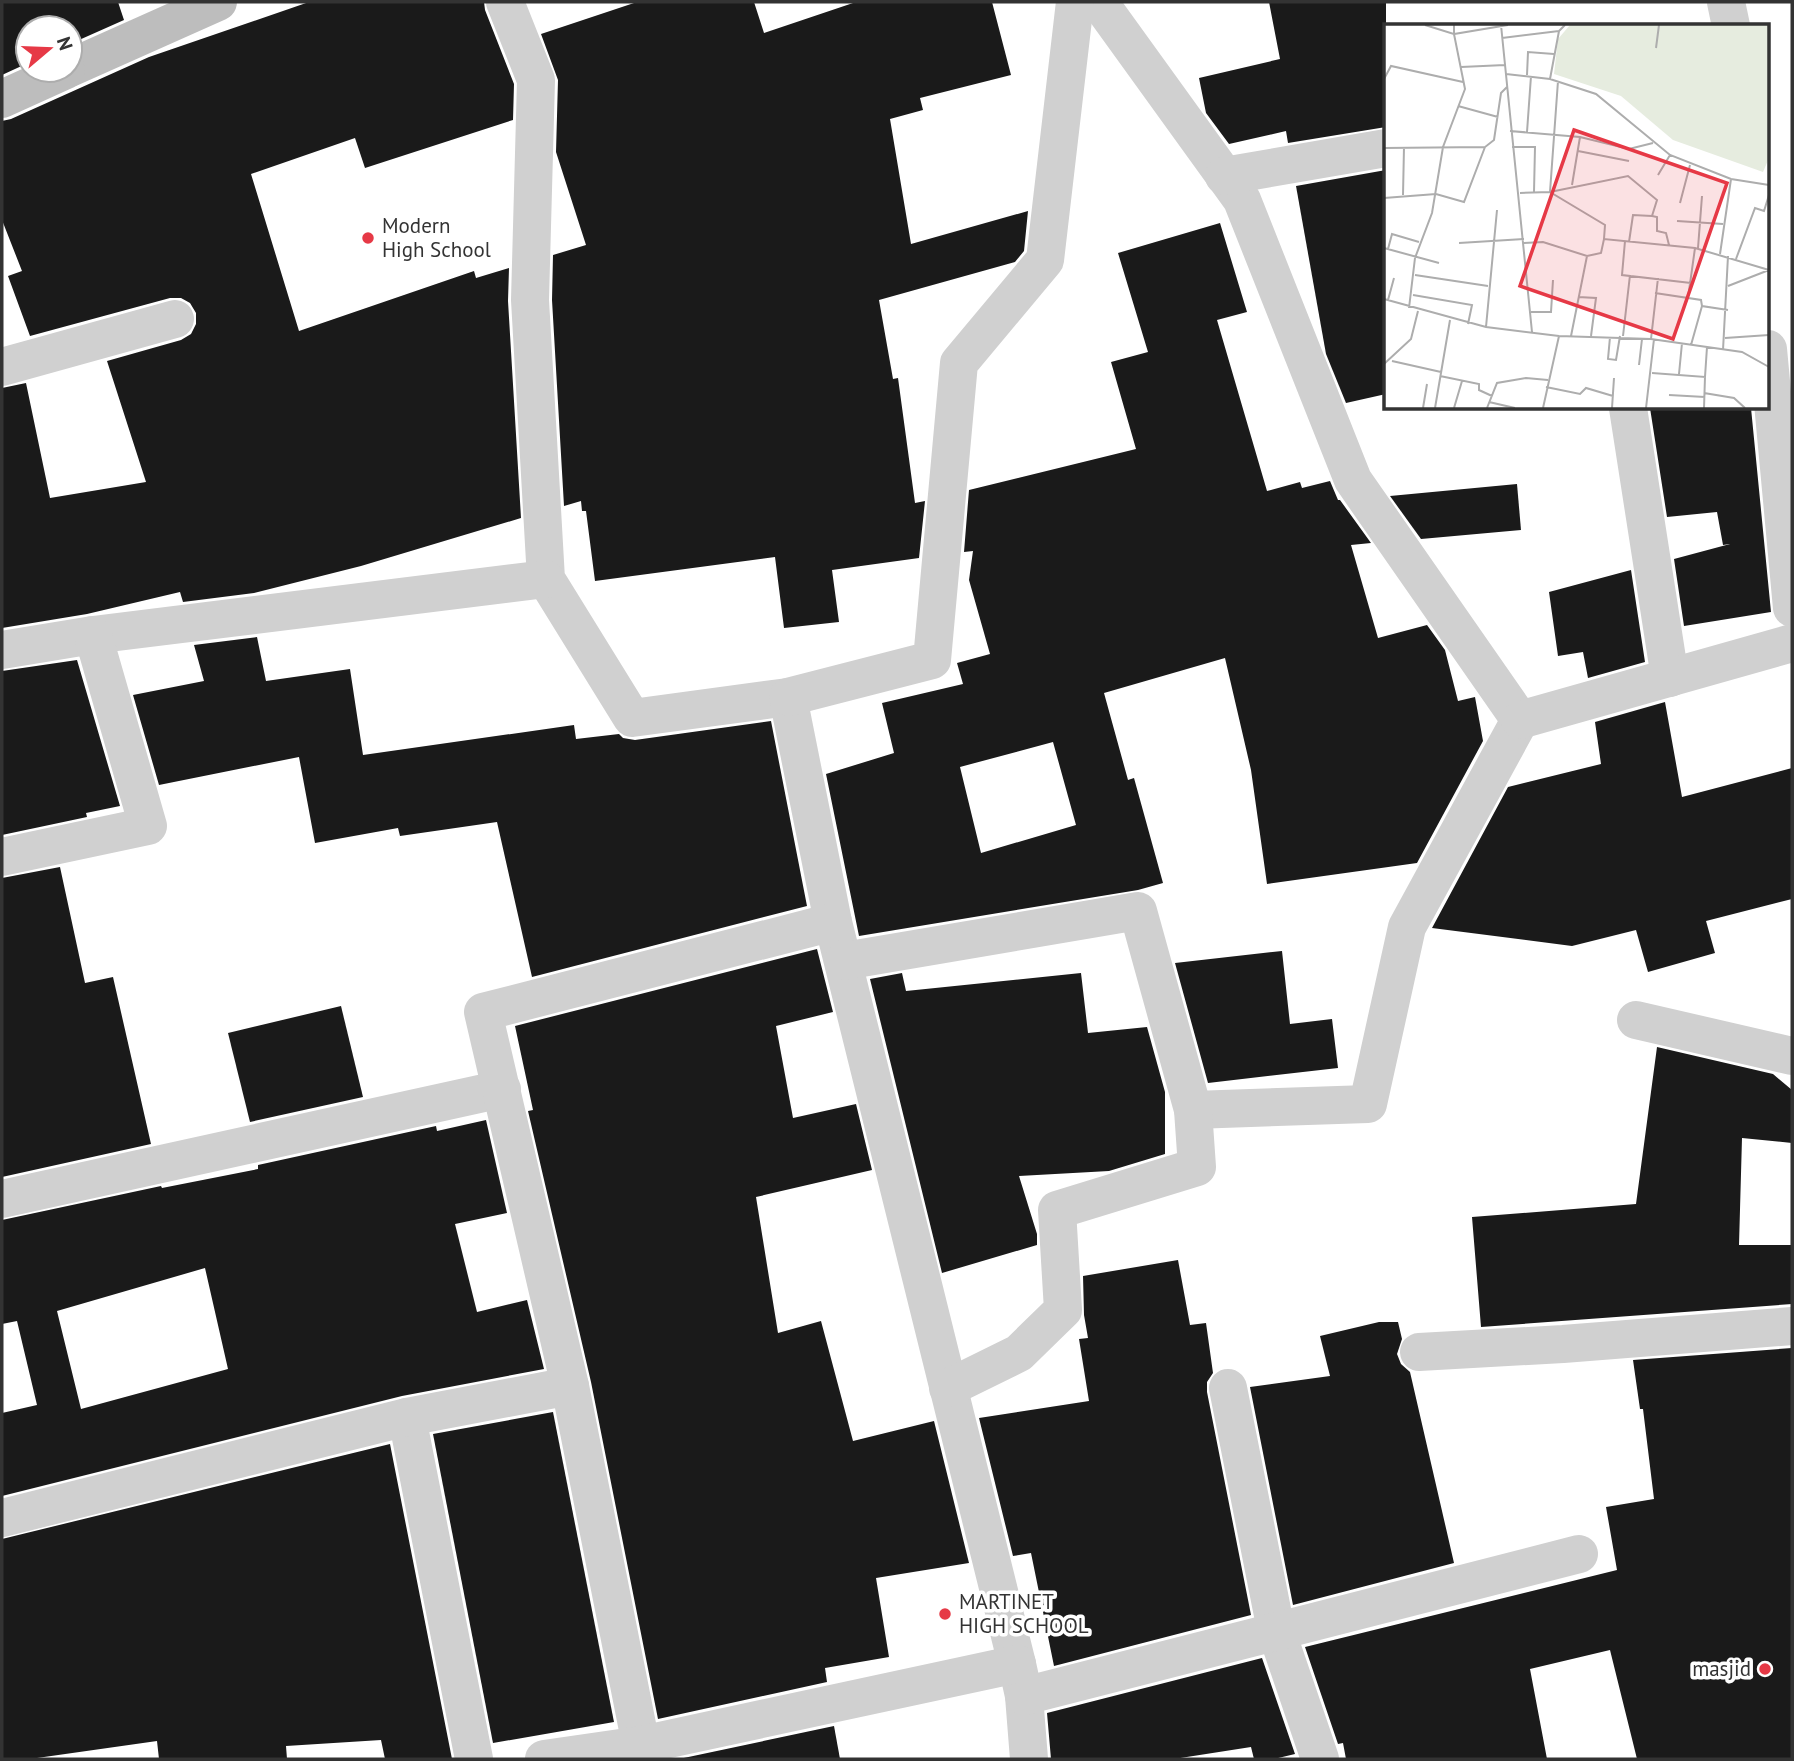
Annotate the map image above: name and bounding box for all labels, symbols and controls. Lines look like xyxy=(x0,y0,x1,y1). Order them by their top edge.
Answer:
north arrow xyxy=(14,14,84,84)
inset map xyxy=(1384,24,1770,410)
text: N xyxy=(52,34,78,53)
place label: Modern High School xyxy=(382,212,491,263)
marker: Modern High School xyxy=(360,230,376,246)
place label: MARTINET HIGH SCHOOL xyxy=(959,1588,1089,1639)
marker: MARTINET HIGH SCHOOL xyxy=(937,1606,953,1622)
place label: masjid xyxy=(1692,1655,1751,1682)
marker: masjid xyxy=(1757,1661,1773,1677)

